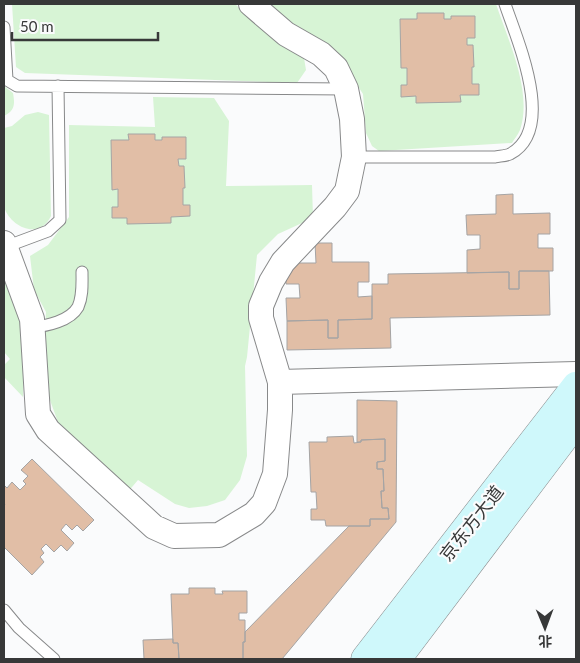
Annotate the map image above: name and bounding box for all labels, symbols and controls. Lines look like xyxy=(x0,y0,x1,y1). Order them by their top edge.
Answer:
scale bar xyxy=(12,10,159,42)
text: 50 m xyxy=(20,17,54,35)
street label: 京东方大道 xyxy=(435,481,507,565)
north arrow xyxy=(520,603,570,653)
text: 北 xyxy=(538,633,552,650)

